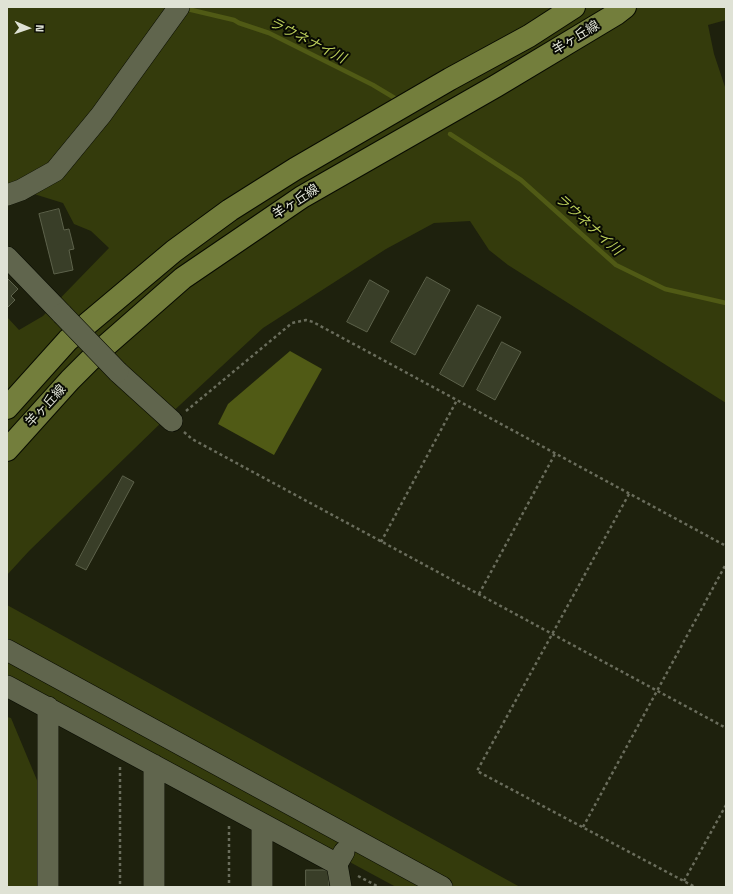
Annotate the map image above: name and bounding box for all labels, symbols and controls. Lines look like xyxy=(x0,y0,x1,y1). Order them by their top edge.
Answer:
north arrow xyxy=(8,8,48,48)
water label: ラウネナイ川 xyxy=(266,14,348,68)
street label: 羊ヶ丘線 xyxy=(550,18,602,58)
text: N xyxy=(33,24,47,32)
street label: 羊ヶ丘線 xyxy=(270,181,322,223)
water label: ラウネナイ川 xyxy=(551,191,625,259)
street label: 羊ヶ丘線 xyxy=(23,382,69,430)

